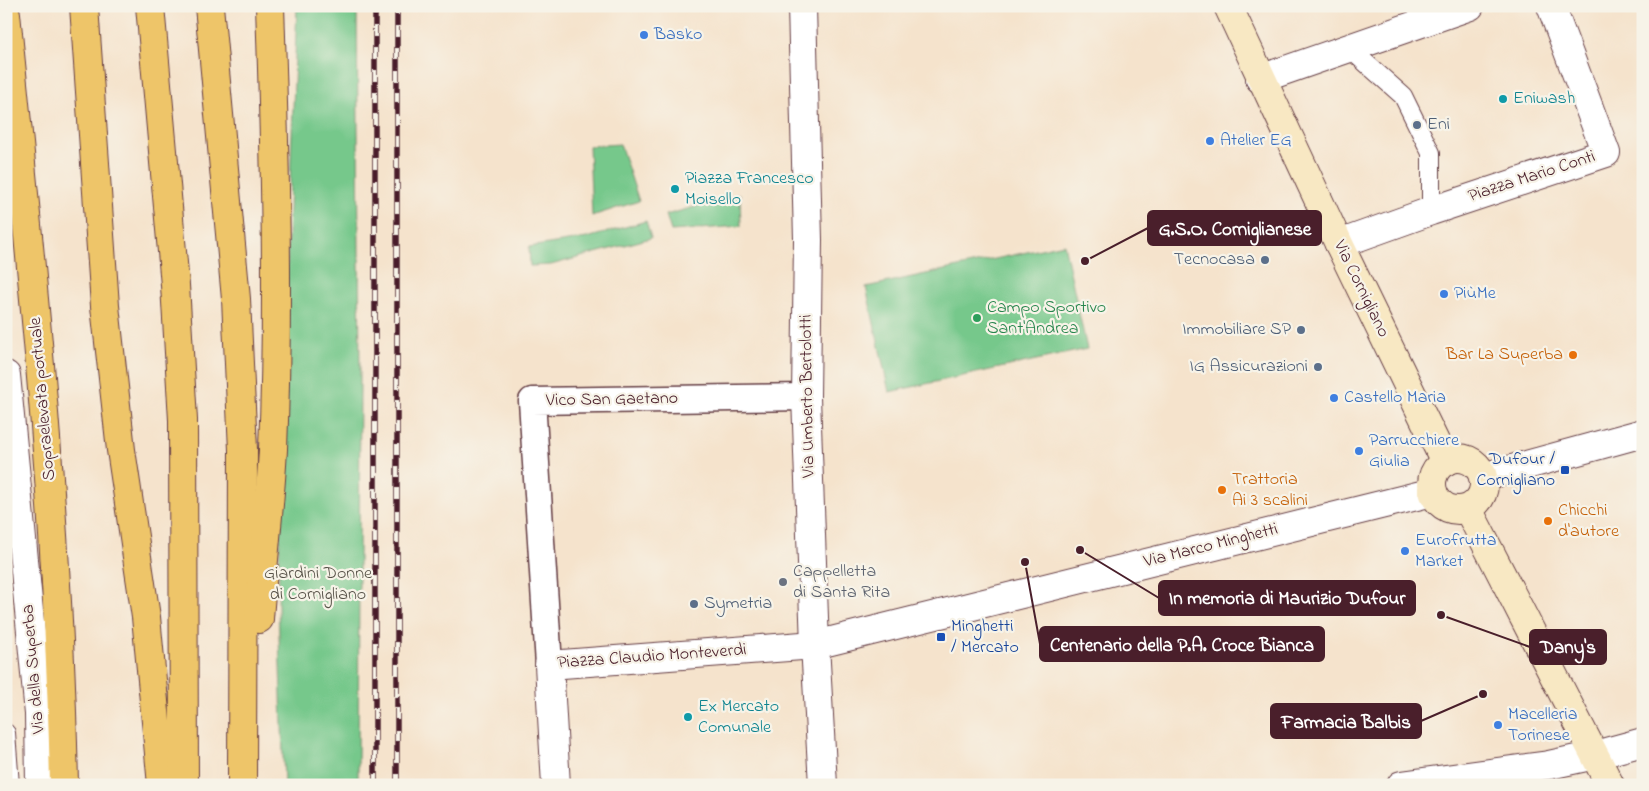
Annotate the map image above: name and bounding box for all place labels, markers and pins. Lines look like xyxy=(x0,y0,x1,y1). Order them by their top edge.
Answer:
place label: Basko xyxy=(653,22,702,48)
marker: Basko xyxy=(638,29,650,41)
place label: Eniwash xyxy=(1513,86,1575,112)
marker: Eniwash xyxy=(1497,93,1509,105)
place label: Eni xyxy=(1427,112,1450,138)
marker: Eni xyxy=(1411,119,1423,131)
place label: Atelier EG xyxy=(1220,128,1292,154)
marker: Atelier EG xyxy=(1204,135,1216,147)
place label: Piazza Francesco Moisello xyxy=(685,166,814,213)
marker: Piazza Francesco Moisello xyxy=(669,183,681,195)
callout: G.S.O. Corniglianese xyxy=(1148,211,1321,245)
place label: Tecnocasa xyxy=(1174,247,1255,273)
marker: Tecnocasa xyxy=(1259,254,1271,266)
place label: PiùMe xyxy=(1454,281,1497,307)
marker: PiùMe xyxy=(1438,288,1450,300)
place label: Campo Sportivo Sant'Andrea xyxy=(987,295,1106,342)
marker: Campo Sportivo Sant'Andrea xyxy=(971,312,983,324)
place label: Immobiliare SP xyxy=(1182,317,1292,343)
marker: Immobiliare SP xyxy=(1295,324,1307,336)
place label: Bar La Superba xyxy=(1445,342,1563,368)
marker: Bar La Superba xyxy=(1567,349,1579,361)
place label: IG Assicurazioni xyxy=(1190,354,1308,380)
marker: IG Assicurazioni xyxy=(1312,361,1324,373)
place label: Castello Maria xyxy=(1344,385,1446,411)
marker: Castello Maria xyxy=(1328,392,1340,404)
place label: Parrucchiere Giulia xyxy=(1369,428,1460,475)
marker: Parrucchiere Giulia xyxy=(1353,445,1365,457)
place label: Dufour / Cornigliano xyxy=(1476,447,1555,495)
marker: Dufour / Cornigliano xyxy=(1559,464,1571,476)
place label: Trattoria Ai 3 scalini xyxy=(1232,467,1308,514)
marker: Trattoria Ai 3 scalini xyxy=(1216,484,1228,496)
place label: Chicchi d'autore xyxy=(1558,498,1620,545)
marker: Chicchi d'autore xyxy=(1542,515,1554,527)
place label: Eurofrutta Market xyxy=(1415,528,1497,575)
marker: Eurofrutta Market xyxy=(1399,545,1411,557)
place label: Cappelletta di Santa Rita xyxy=(793,559,890,606)
marker: Cappelletta di Santa Rita xyxy=(777,576,789,588)
callout: In memoria di Maurizio Dufour xyxy=(1159,581,1415,615)
place label: Symetria xyxy=(704,591,772,617)
marker: Symetria xyxy=(688,598,700,610)
place label: Minghetti / Mercato xyxy=(951,614,1019,661)
callout: Centenario della P.A. Croce Bianca xyxy=(1040,627,1324,661)
callout: Dany's xyxy=(1530,630,1606,664)
marker: Minghetti / Mercato xyxy=(935,631,947,643)
place label: Ex Mercato Comunale xyxy=(698,694,779,741)
place label: Macelleria Torinese xyxy=(1508,702,1577,749)
callout: Farmacia Balbis xyxy=(1271,704,1421,738)
marker: Ex Mercato Comunale xyxy=(682,711,694,723)
marker: Macelleria Torinese xyxy=(1492,719,1504,731)

